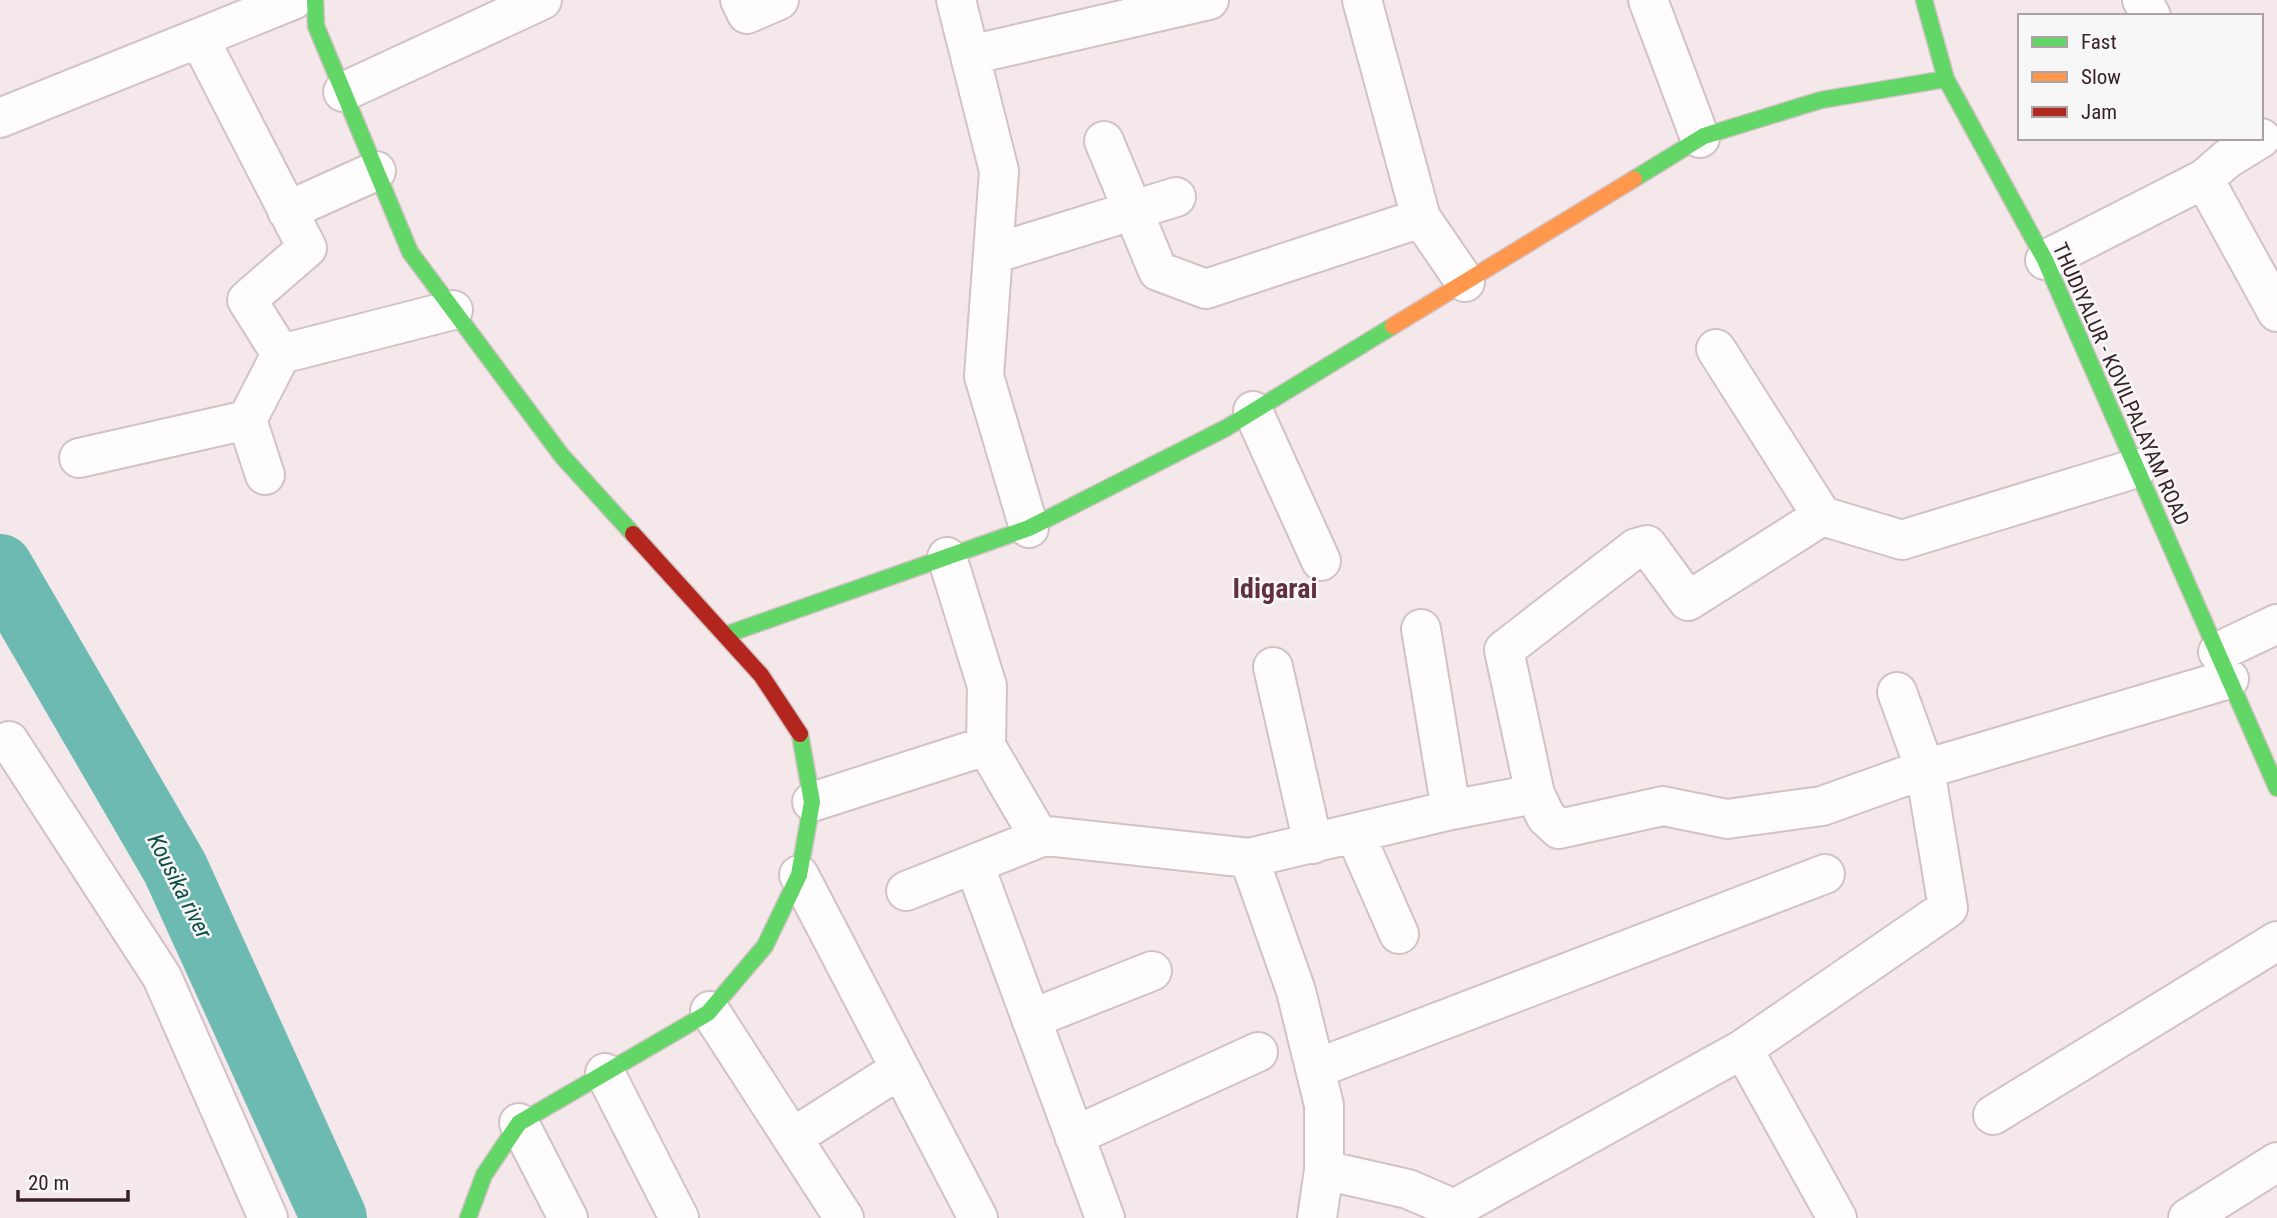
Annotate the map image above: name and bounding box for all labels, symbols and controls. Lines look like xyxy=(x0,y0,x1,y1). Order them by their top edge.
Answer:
legend xyxy=(2018,14,2263,140)
text: Fast xyxy=(2081,30,2117,54)
text: Slow xyxy=(2081,65,2121,89)
text: Jam xyxy=(2081,100,2117,124)
street label: THUDIYALUR - KOVILPALAYAM ROAD xyxy=(2048,239,2194,529)
district label: Idigarai xyxy=(1233,572,1317,605)
water label: Kousika river xyxy=(142,829,218,944)
scale bar xyxy=(18,1158,128,1202)
text: 20 m xyxy=(28,1171,69,1195)

